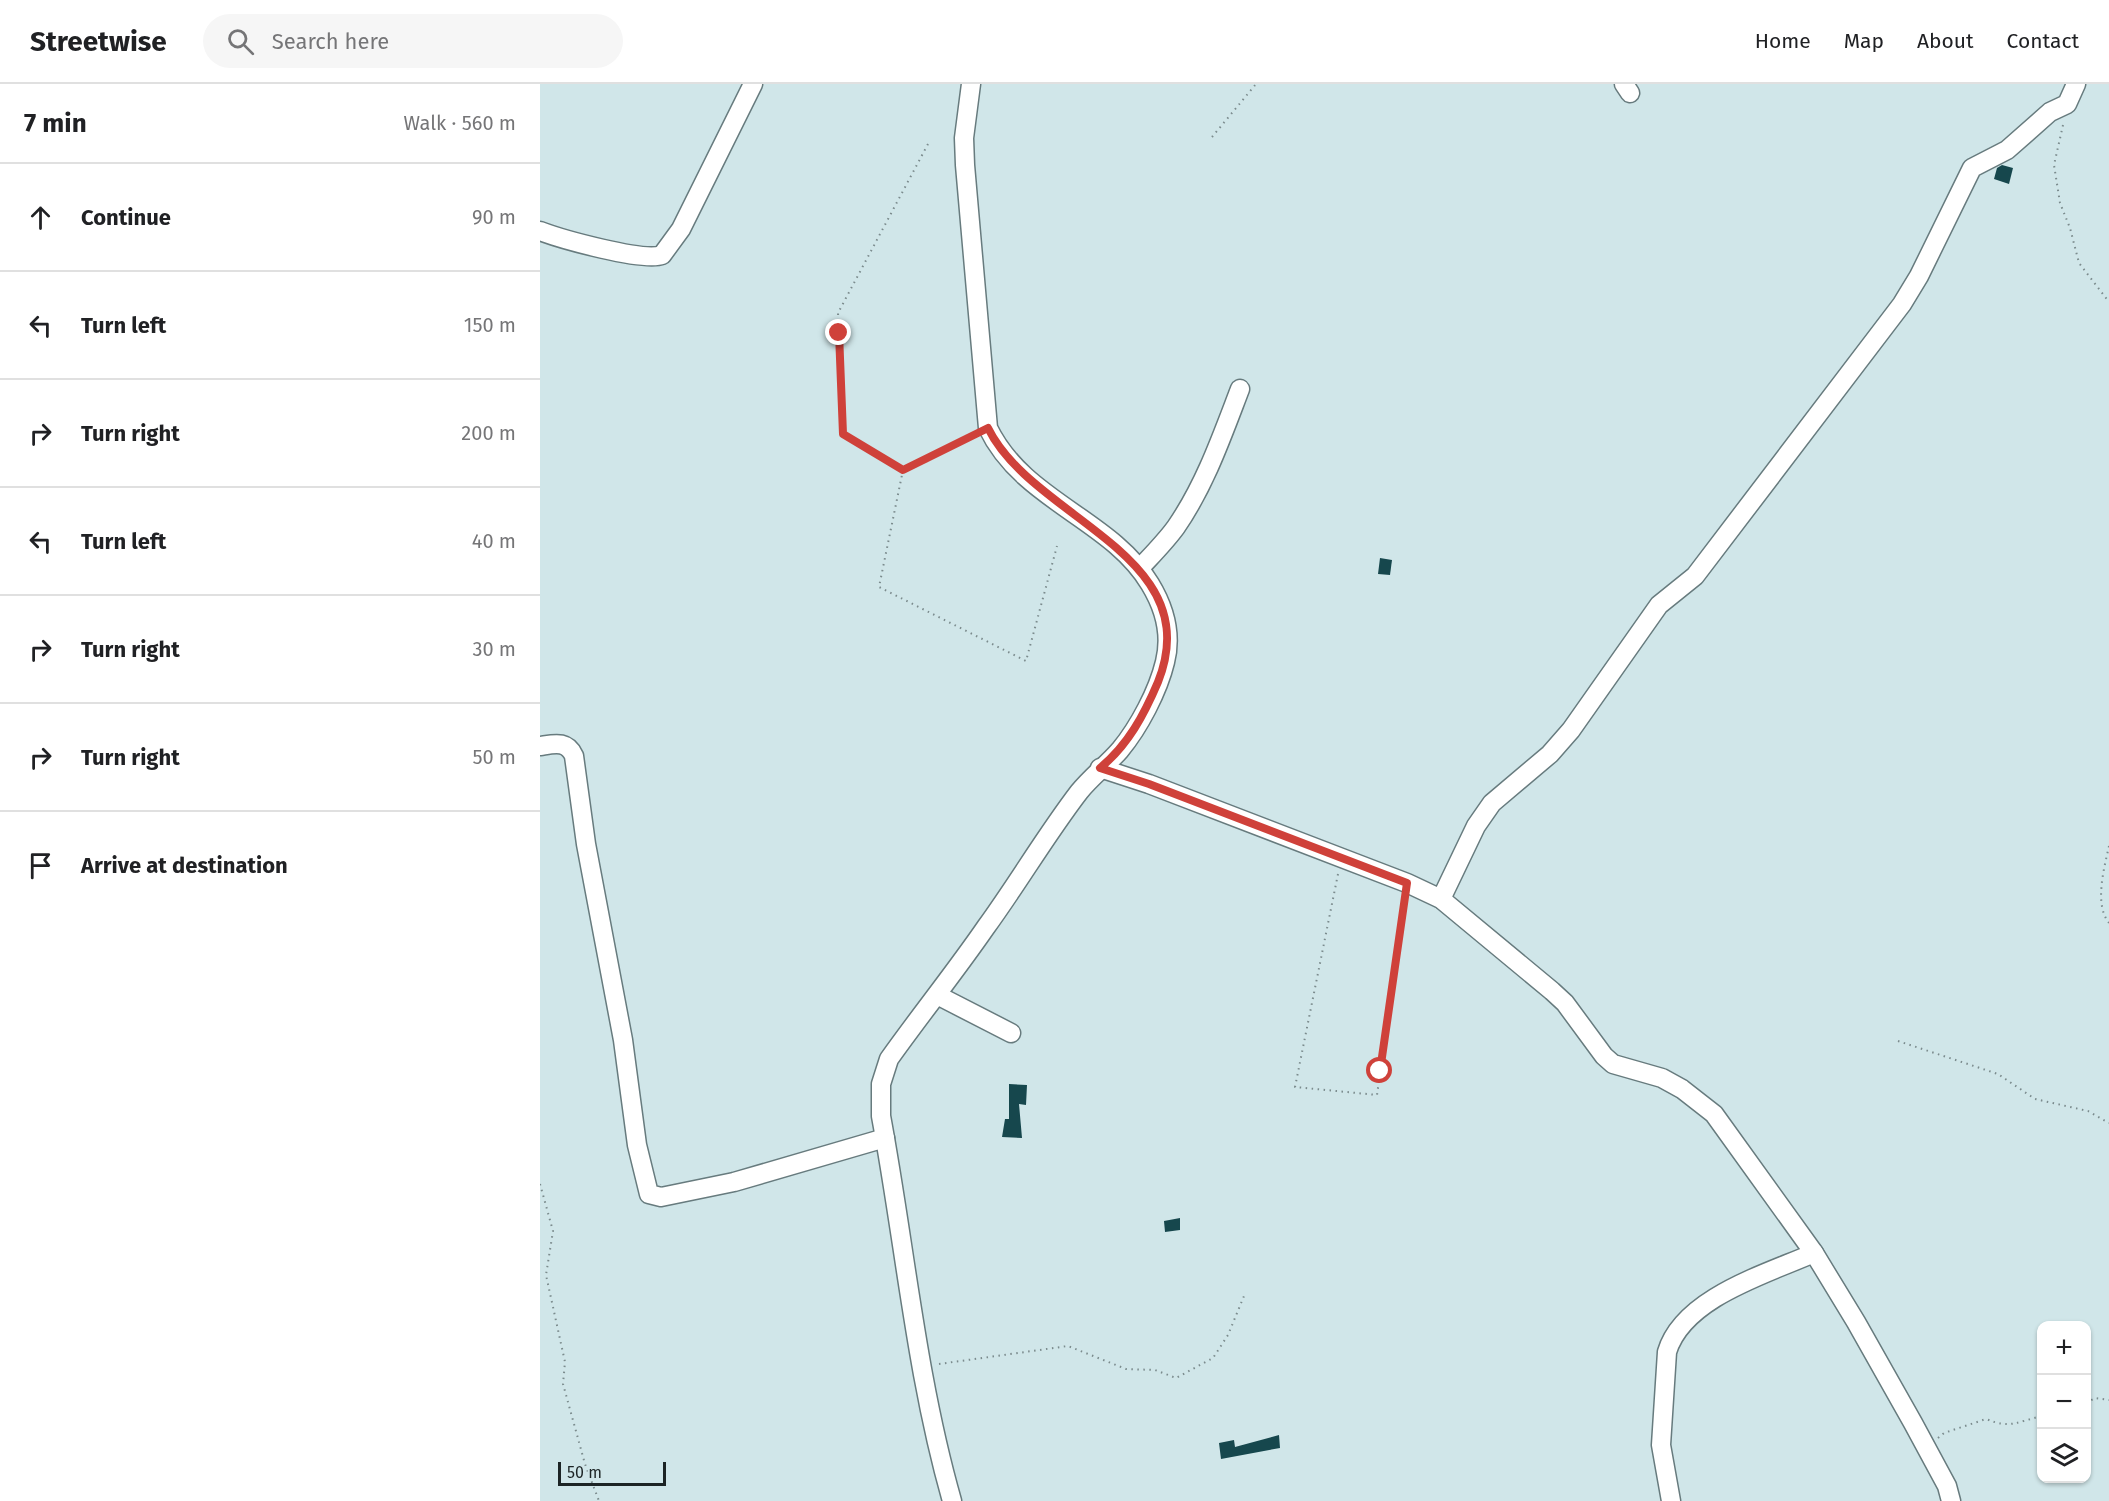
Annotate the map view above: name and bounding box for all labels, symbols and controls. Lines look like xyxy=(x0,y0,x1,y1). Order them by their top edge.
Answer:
search box xyxy=(203,14,623,68)
text: Streetwise xyxy=(30,25,167,58)
icon: search xyxy=(224,25,257,58)
text: Search here xyxy=(272,28,389,55)
text: Home xyxy=(1755,28,1811,54)
text: Map xyxy=(1844,28,1884,54)
text: About xyxy=(1917,28,1974,54)
text: Contact xyxy=(2007,28,2079,54)
text: 7 min xyxy=(24,108,87,139)
text: Walk · 560 m xyxy=(404,111,516,135)
icon: ahead xyxy=(24,201,57,234)
text: Continue xyxy=(81,204,171,231)
text: 90 m xyxy=(472,205,516,229)
icon: left xyxy=(24,309,57,342)
text: Turn left xyxy=(81,312,166,339)
text: 150 m xyxy=(464,313,516,337)
route end xyxy=(825,319,851,345)
icon: right xyxy=(24,417,57,450)
text: Turn right xyxy=(81,420,180,447)
text: 200 m xyxy=(461,421,516,445)
icon: left xyxy=(24,525,57,558)
text: Turn left xyxy=(81,528,166,555)
text: 40 m xyxy=(472,529,516,553)
icon: right xyxy=(24,633,57,666)
text: Turn right xyxy=(81,636,180,663)
text: 30 m xyxy=(472,637,516,661)
icon: right xyxy=(24,741,57,774)
text: Turn right xyxy=(81,744,180,771)
text: 50 m xyxy=(472,745,516,769)
icon: arrive xyxy=(24,849,57,882)
text: Arrive at destination xyxy=(81,852,288,879)
route start xyxy=(1366,1057,1392,1083)
map controls xyxy=(2037,1321,2091,1483)
button: + xyxy=(2037,1321,2091,1375)
button: − xyxy=(2037,1375,2091,1429)
button: layers xyxy=(2037,1429,2091,1483)
scale bar xyxy=(558,1459,666,1486)
text: 50 m xyxy=(567,1463,602,1482)

